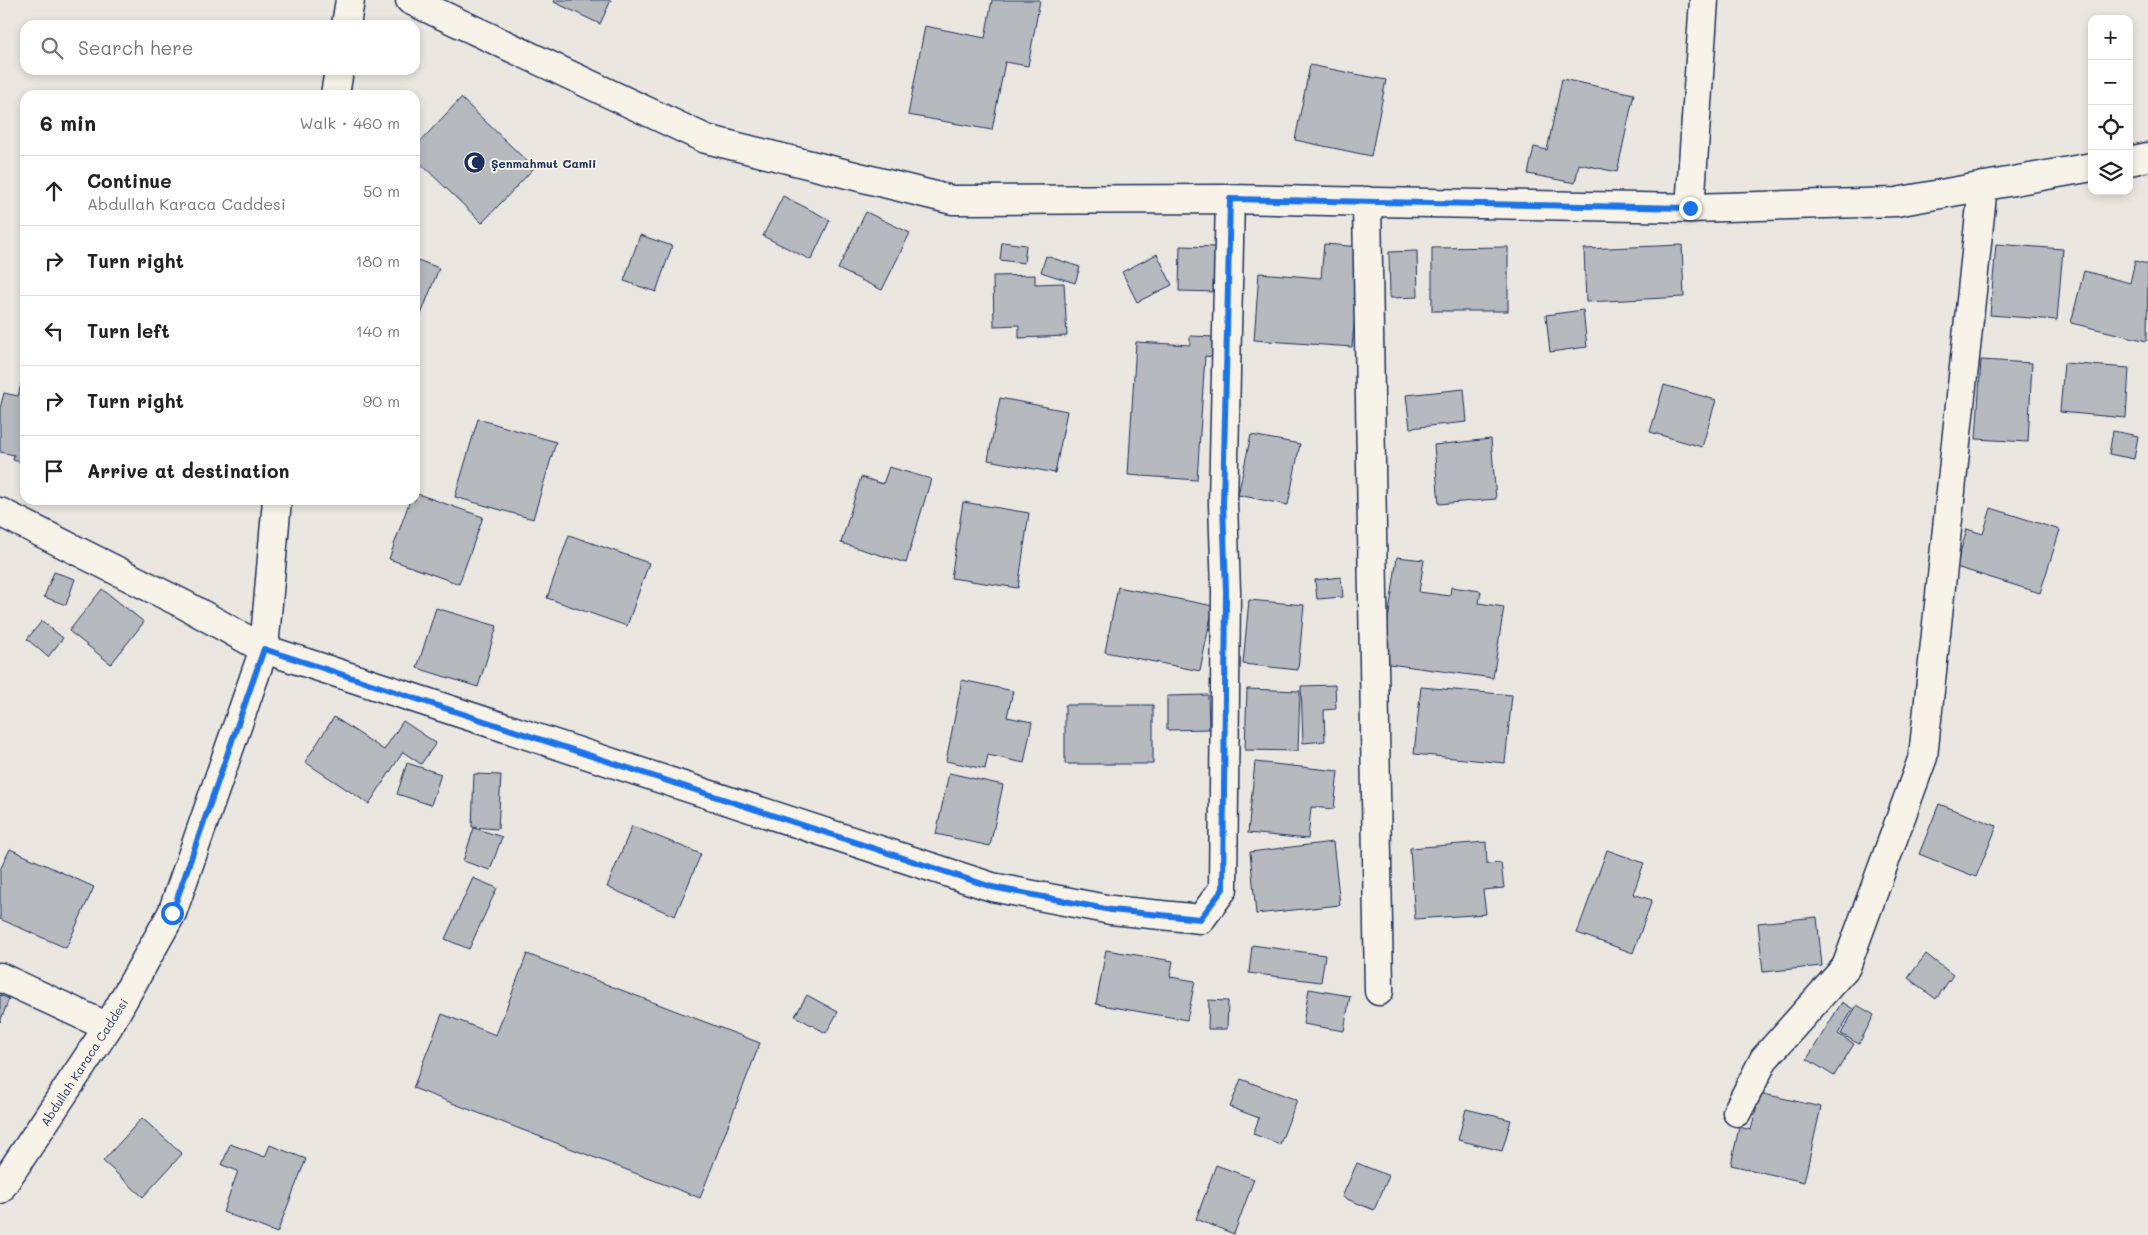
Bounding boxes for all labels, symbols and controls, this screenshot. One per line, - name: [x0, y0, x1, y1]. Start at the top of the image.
- map controls: [2088, 15, 2133, 195]
- button: +: [2088, 15, 2133, 60]
- search box: [20, 20, 420, 75]
- icon: search: [38, 34, 66, 62]
- text: Search here: [78, 35, 194, 60]
- button: −: [2088, 60, 2133, 105]
- button: locate: [2088, 105, 2133, 150]
- text: 6 min: [40, 109, 96, 136]
- text: Walk · 460 m: [299, 112, 400, 133]
- button: layers: [2088, 150, 2133, 195]
- mosque icon: Şenmahmut Camii: [463, 151, 487, 175]
- place label: Şenmahmut Camii: [491, 155, 596, 171]
- text: Continue: [87, 168, 172, 193]
- icon: ahead: [40, 177, 68, 205]
- text: 50 m: [363, 180, 400, 201]
- text: Abdullah Karaca Caddesi: [87, 193, 286, 214]
- route end: [1679, 197, 1702, 220]
- icon: right: [40, 247, 68, 275]
- text: Turn right: [87, 248, 184, 273]
- text: 180 m: [355, 250, 400, 271]
- icon: left: [40, 317, 68, 345]
- text: Turn left: [87, 318, 170, 343]
- text: 140 m: [356, 320, 400, 341]
- icon: right: [40, 387, 68, 415]
- text: Turn right: [87, 388, 184, 413]
- text: 90 m: [363, 390, 400, 411]
- icon: arrive: [40, 457, 68, 485]
- text: Arrive at destination: [87, 458, 290, 483]
- route start: [161, 902, 184, 925]
- street label: Abdullah Karaca Caddesi: [37, 995, 131, 1129]

